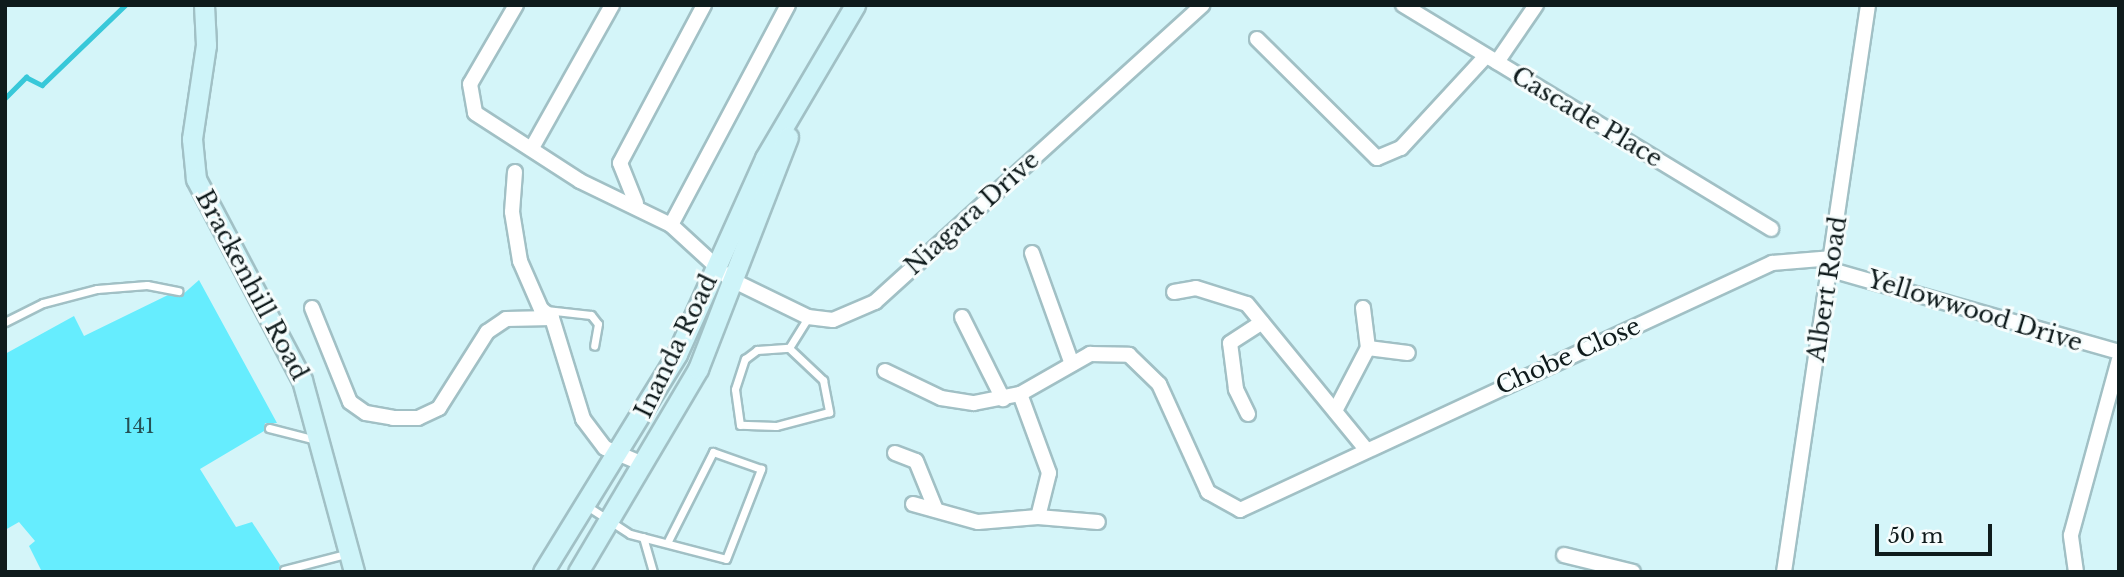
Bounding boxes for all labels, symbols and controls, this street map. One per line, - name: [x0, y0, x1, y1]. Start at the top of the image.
- street label: Cascade Place: [1506, 61, 1668, 173]
- street label: Niagara Drive: [899, 145, 1045, 281]
- street label: Brackenhill Road: [190, 185, 314, 385]
- street label: Albert Road: [1801, 214, 1853, 364]
- street label: Yellowwood Drive: [1864, 265, 2086, 357]
- street label: Inanda Road: [629, 269, 723, 423]
- street label: Chobe Close: [1491, 311, 1645, 401]
- house number: 141: [123, 413, 155, 439]
- scale bar: [1879, 510, 1996, 554]
- text: 50 m: [1888, 523, 1943, 549]

